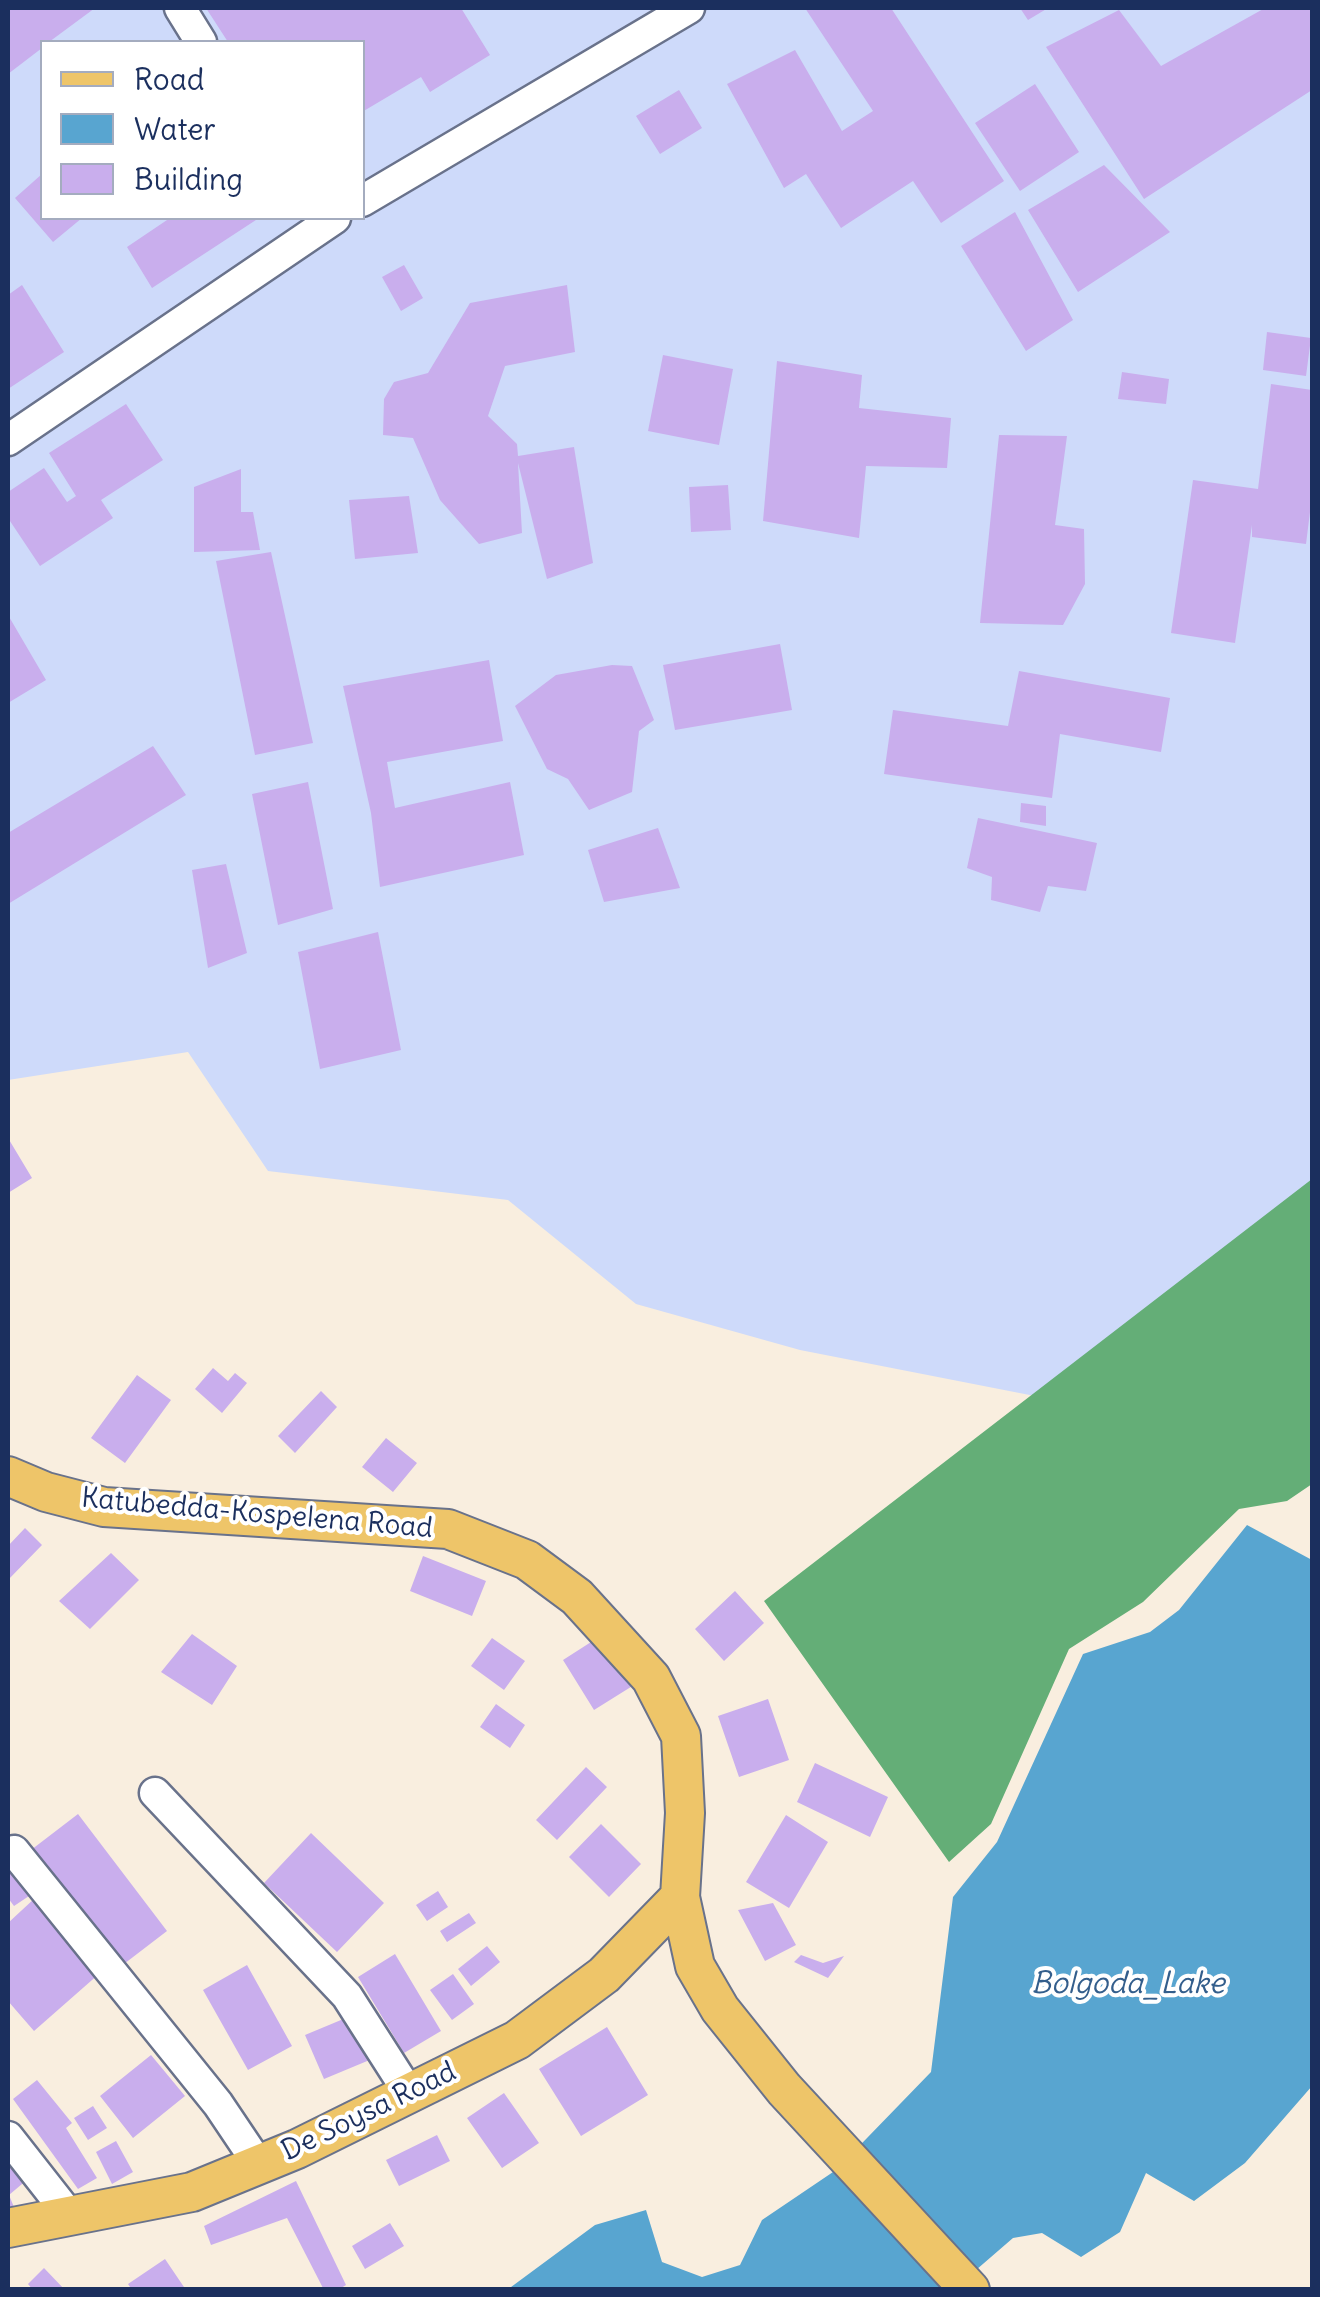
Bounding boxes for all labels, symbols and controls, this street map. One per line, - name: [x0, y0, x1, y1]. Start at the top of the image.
- legend: [40, 40, 365, 220]
- text: Road: [134, 60, 204, 98]
- text: Water: [134, 110, 216, 148]
- text: Building: [134, 160, 243, 198]
- street label: Katubedda-Kospelena Road: [80, 1482, 434, 1546]
- water label: Bolgoda_Lake: [1031, 1966, 1225, 2002]
- street label: De Soysa Road: [276, 2055, 462, 2169]

